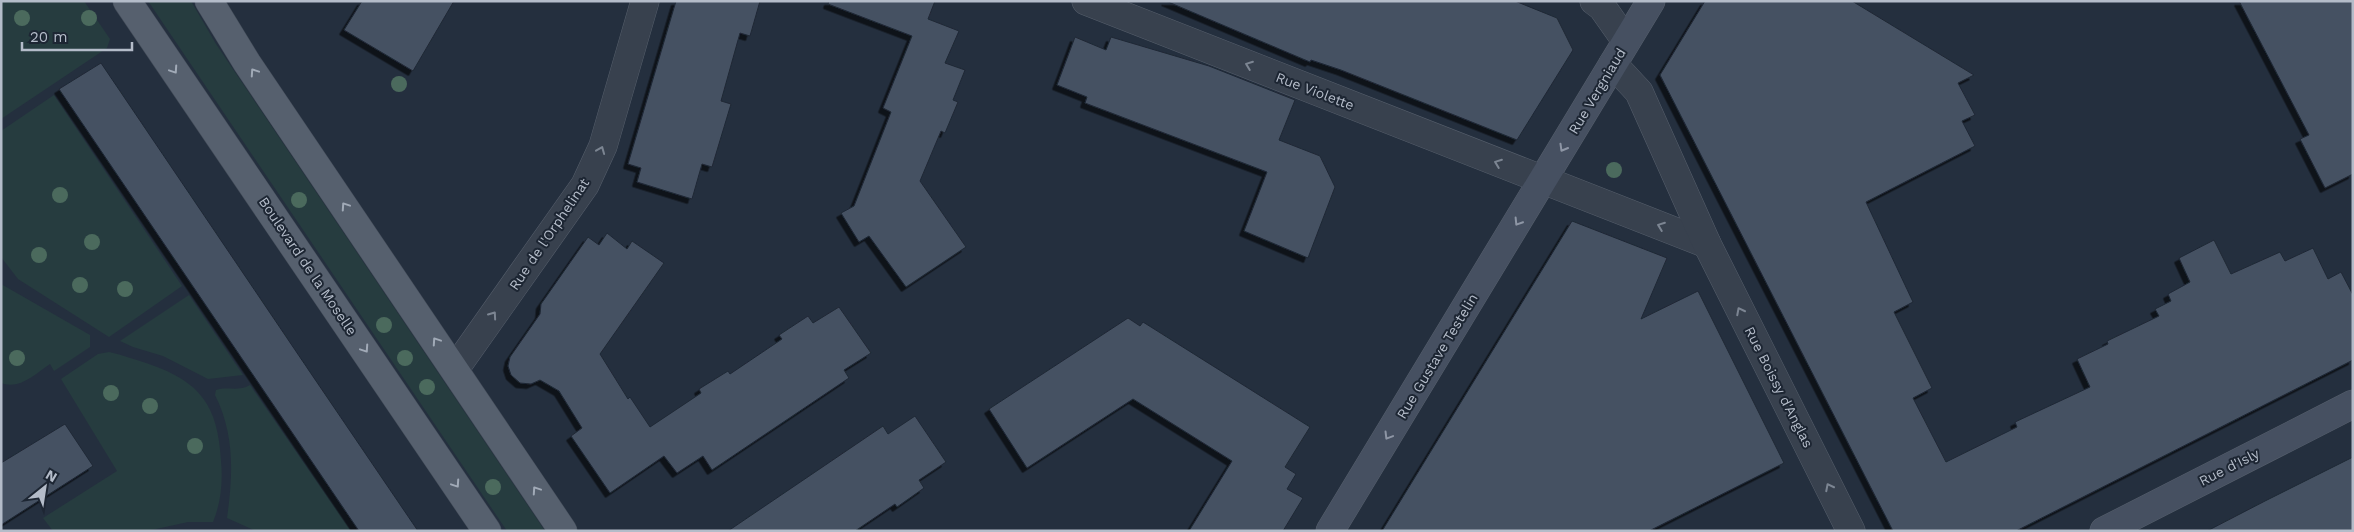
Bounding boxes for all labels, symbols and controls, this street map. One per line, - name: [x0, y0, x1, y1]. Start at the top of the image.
- scale bar: [22, 20, 132, 52]
- text: 20 m: [30, 28, 68, 46]
- street label: Rue Vergniaud: [1565, 45, 1629, 137]
- one-way arrow: [1246, 61, 1254, 71]
- one-way arrow: [168, 65, 178, 74]
- one-way arrow: [250, 68, 260, 77]
- street label: Rue Violette: [1274, 69, 1356, 113]
- one-way arrow: [1559, 143, 1569, 152]
- one-way arrow: [595, 147, 605, 155]
- one-way arrow: [1495, 159, 1503, 169]
- street label: Rue de l'Orphelinat: [506, 175, 592, 293]
- street label: Boulevard de la Moselle: [256, 194, 360, 338]
- one-way arrow: [342, 203, 351, 212]
- one-way arrow: [1515, 217, 1525, 226]
- one-way arrow: [1657, 222, 1666, 232]
- street label: Rue Gustave Testelin: [1393, 291, 1481, 421]
- one-way arrow: [1736, 307, 1746, 316]
- one-way arrow: [487, 312, 496, 321]
- street label: Rue Boissy d'Anglas: [1742, 324, 1816, 450]
- one-way arrow: [433, 337, 442, 347]
- one-way arrow: [358, 344, 368, 353]
- one-way arrow: [1385, 430, 1394, 439]
- street label: Rue d'Isly: [2196, 445, 2262, 489]
- north arrow: [20, 462, 70, 512]
- text: N: [43, 466, 60, 485]
- one-way arrow: [450, 478, 459, 488]
- one-way arrow: [1825, 483, 1835, 492]
- one-way arrow: [533, 487, 542, 496]

